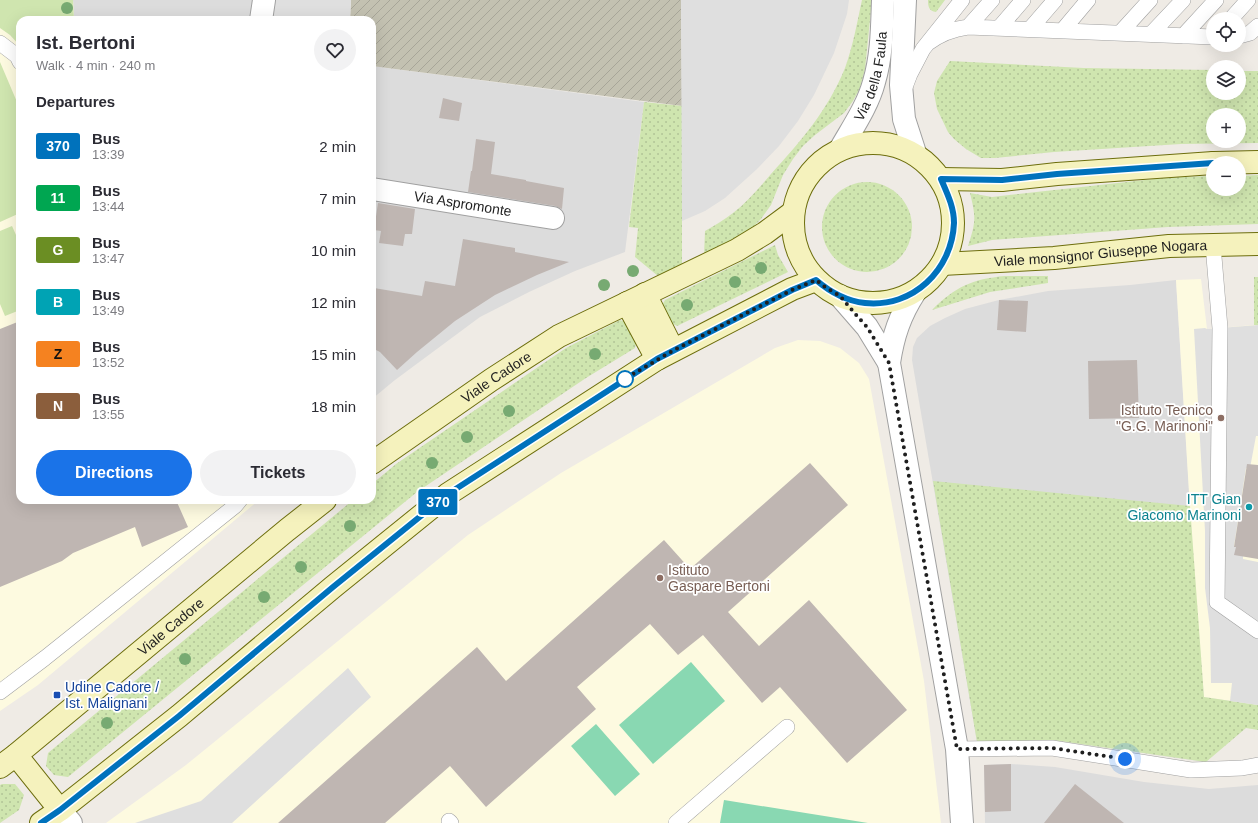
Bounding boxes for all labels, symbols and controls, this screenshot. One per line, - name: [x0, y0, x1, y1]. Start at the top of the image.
- map controls: [1206, 12, 1246, 196]
- button: locate: [1206, 12, 1246, 52]
- button: heart: [314, 29, 356, 71]
- street label: Via della Faula: [851, 31, 890, 124]
- text: Ist. Bertoni: [36, 32, 135, 53]
- text: Walk · 4 min · 240 m: [36, 58, 155, 73]
- button: layers: [1206, 60, 1246, 100]
- text: Departures: [36, 93, 115, 110]
- button: +: [1206, 108, 1246, 148]
- text: Bus: [92, 130, 120, 147]
- text: 370: [46, 138, 70, 154]
- text: 2 min: [319, 138, 356, 155]
- text: 13:39: [92, 147, 125, 162]
- button: −: [1206, 156, 1246, 196]
- text: Bus: [92, 182, 120, 199]
- street label: Via Aspromonte: [413, 188, 513, 219]
- text: 11: [51, 190, 65, 206]
- text: 7 min: [319, 190, 356, 207]
- text: 13:44: [92, 199, 125, 214]
- text: Bus: [92, 234, 120, 251]
- street label: Viale monsignor Giuseppe Nogara: [993, 237, 1208, 269]
- text: G: [53, 242, 63, 258]
- text: 10 min: [311, 242, 356, 259]
- text: 13:47: [92, 251, 125, 266]
- text: Bus: [92, 286, 120, 303]
- text: B: [53, 294, 63, 310]
- text: 12 min: [311, 294, 356, 311]
- text: 13:49: [92, 303, 125, 318]
- text: Bus: [92, 338, 120, 355]
- text: Z: [54, 346, 62, 362]
- text: 15 min: [311, 346, 356, 363]
- street label: Viale Cadore: [458, 348, 534, 406]
- text: 13:52: [92, 355, 125, 370]
- unlabelled marker: [616, 370, 634, 388]
- text: Bus: [92, 390, 120, 407]
- text: N: [53, 398, 63, 414]
- text: 18 min: [311, 398, 356, 415]
- place label: Istituto Tecnico "G.G. Marinoni": [1116, 402, 1213, 434]
- text: 13:55: [92, 407, 125, 422]
- marker: Istituto Tecnico "G.G. Marinoni": [1216, 413, 1226, 423]
- button: Directions: [36, 450, 192, 496]
- button: Tickets: [200, 450, 356, 496]
- line badge: 370: [415, 489, 461, 515]
- place label: ITT Gian Giacomo Marinoni: [1127, 491, 1241, 523]
- text: 370: [426, 494, 450, 510]
- marker: ITT Gian Giacomo Marinoni: [1244, 502, 1254, 512]
- place label: Istituto Gaspare Bertoni: [668, 562, 770, 594]
- marker: Istituto Gaspare Bertoni: [655, 573, 665, 583]
- street label: Viale Cadore: [134, 595, 207, 659]
- place label: Udine Cadore / Ist. Malignani: [65, 679, 159, 711]
- marker: Udine Cadore / Ist. Malignani: [52, 690, 62, 700]
- your location: [1115, 749, 1135, 769]

